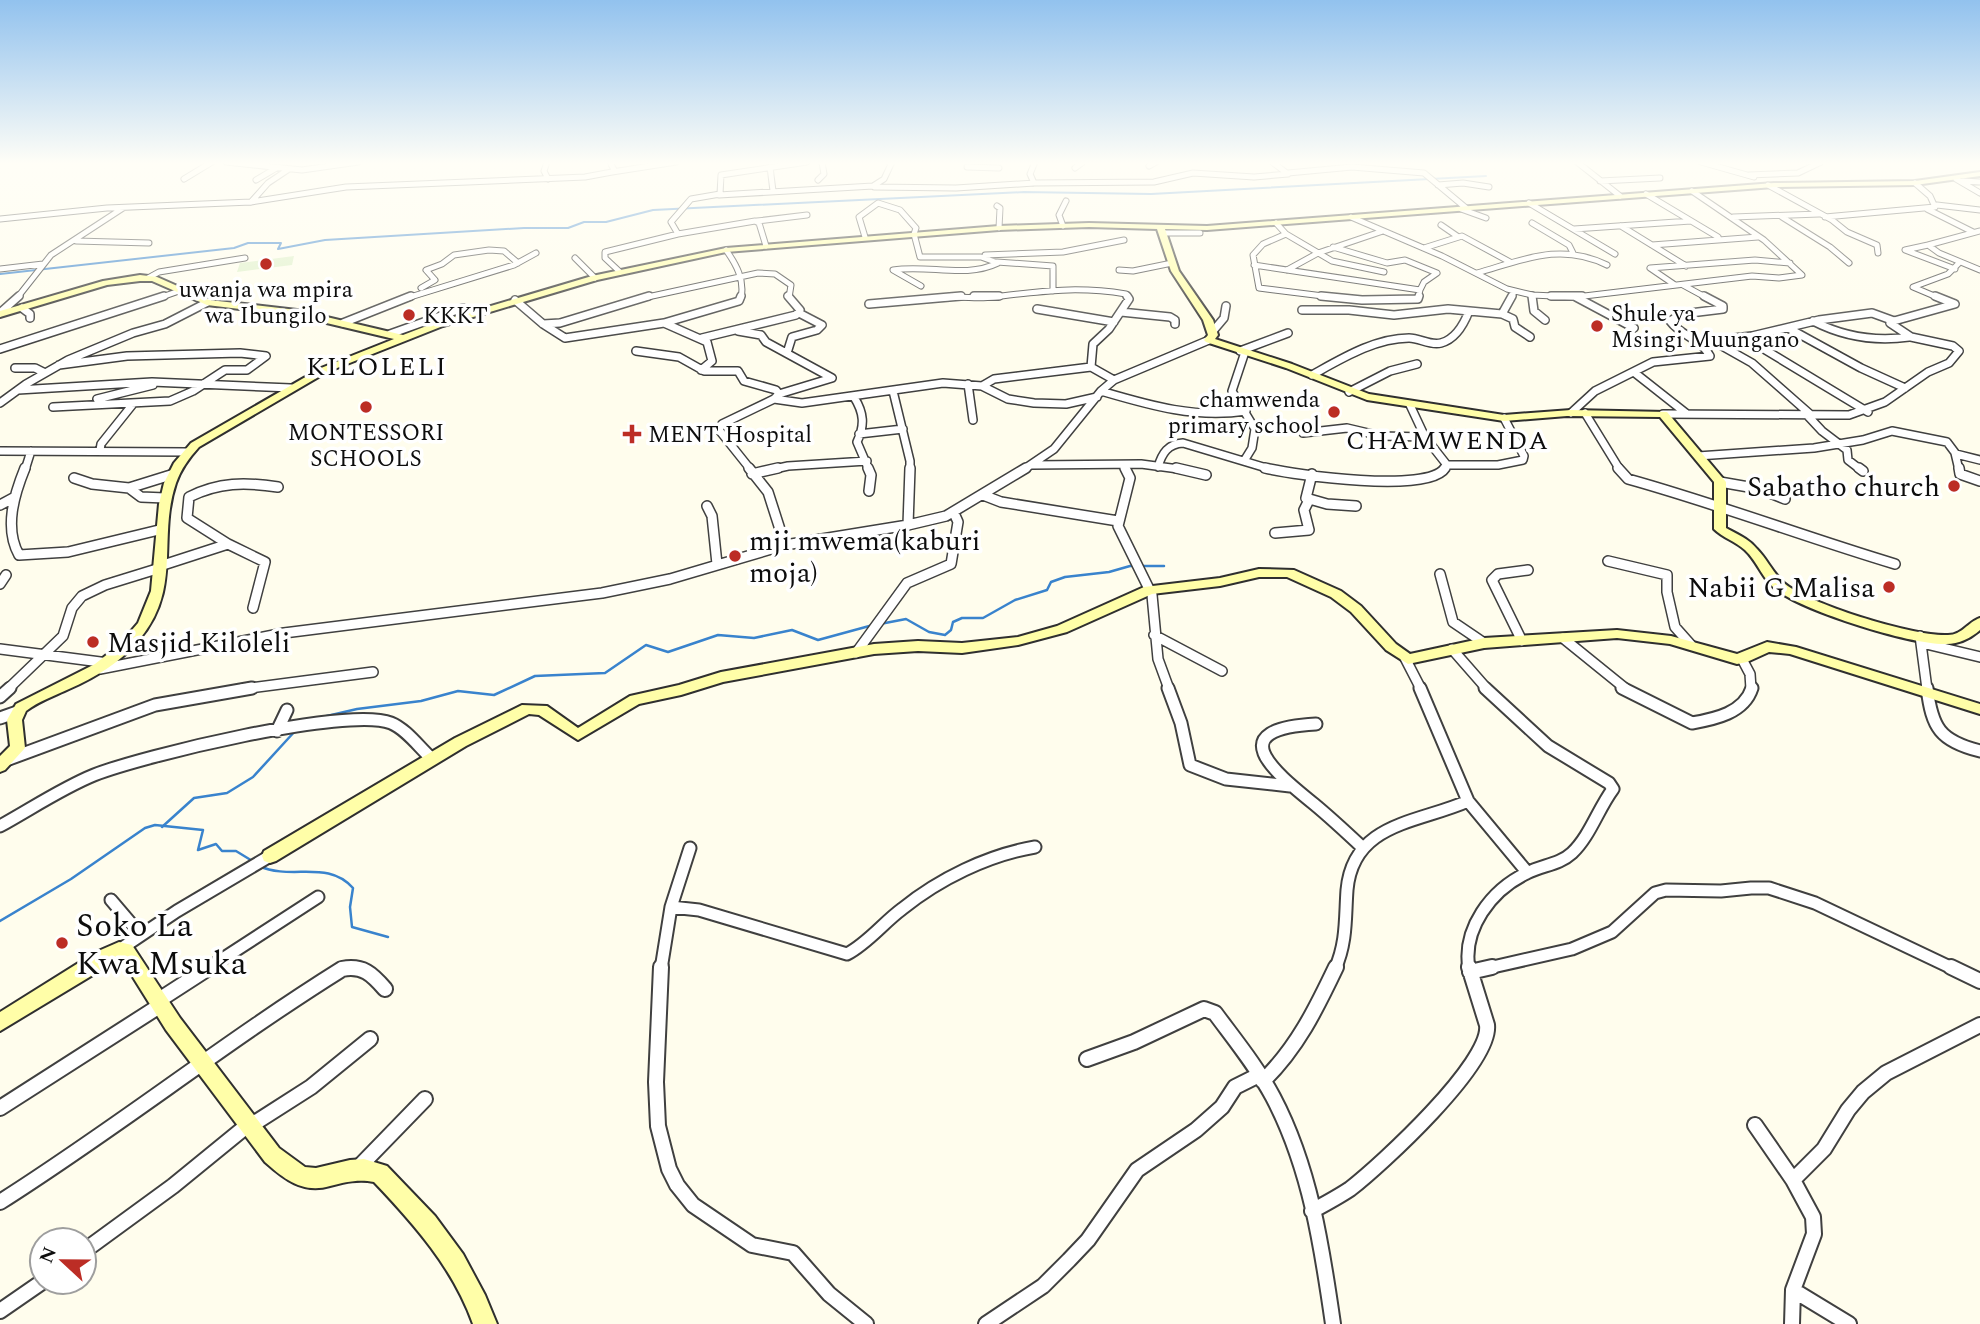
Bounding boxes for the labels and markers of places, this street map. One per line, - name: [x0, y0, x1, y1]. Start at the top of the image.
- marker: uwanja wa mpira wa Ibungilo: [258, 256, 274, 272]
- place label: uwanja wa mpira wa Ibungilo: [179, 273, 353, 334]
- place label: Shule ya Msingi Muungano: [1611, 297, 1800, 358]
- place label: KKKT: [423, 299, 488, 334]
- marker: KKKT: [401, 307, 417, 323]
- marker: Shule ya Msingi Muungano: [1589, 318, 1605, 334]
- place label: chamwenda primary school: [1168, 383, 1320, 444]
- marker: MONTESSORI SCHOOLS: [358, 399, 374, 415]
- marker: chamwenda primary school: [1326, 404, 1342, 420]
- place label: MONTESSORI SCHOOLS: [288, 416, 444, 477]
- place label: MENT Hospital: [648, 418, 812, 453]
- marker: MENT Hospital: [622, 424, 642, 444]
- place label: Sabatho church: [1747, 466, 1940, 509]
- marker: Sabatho church: [1946, 478, 1962, 494]
- place label: mji mwema(kaburi moja): [749, 520, 981, 595]
- marker: mji mwema(kaburi moja): [727, 548, 743, 564]
- place label: Nabii G Malisa: [1687, 567, 1875, 610]
- marker: Nabii G Malisa: [1881, 579, 1897, 595]
- place label: Masjid Kiloleli: [107, 622, 291, 665]
- marker: Masjid Kiloleli: [85, 634, 101, 650]
- place label: Soko La Kwa Msuka: [76, 901, 247, 989]
- marker: Soko La Kwa Msuka: [54, 935, 70, 951]

